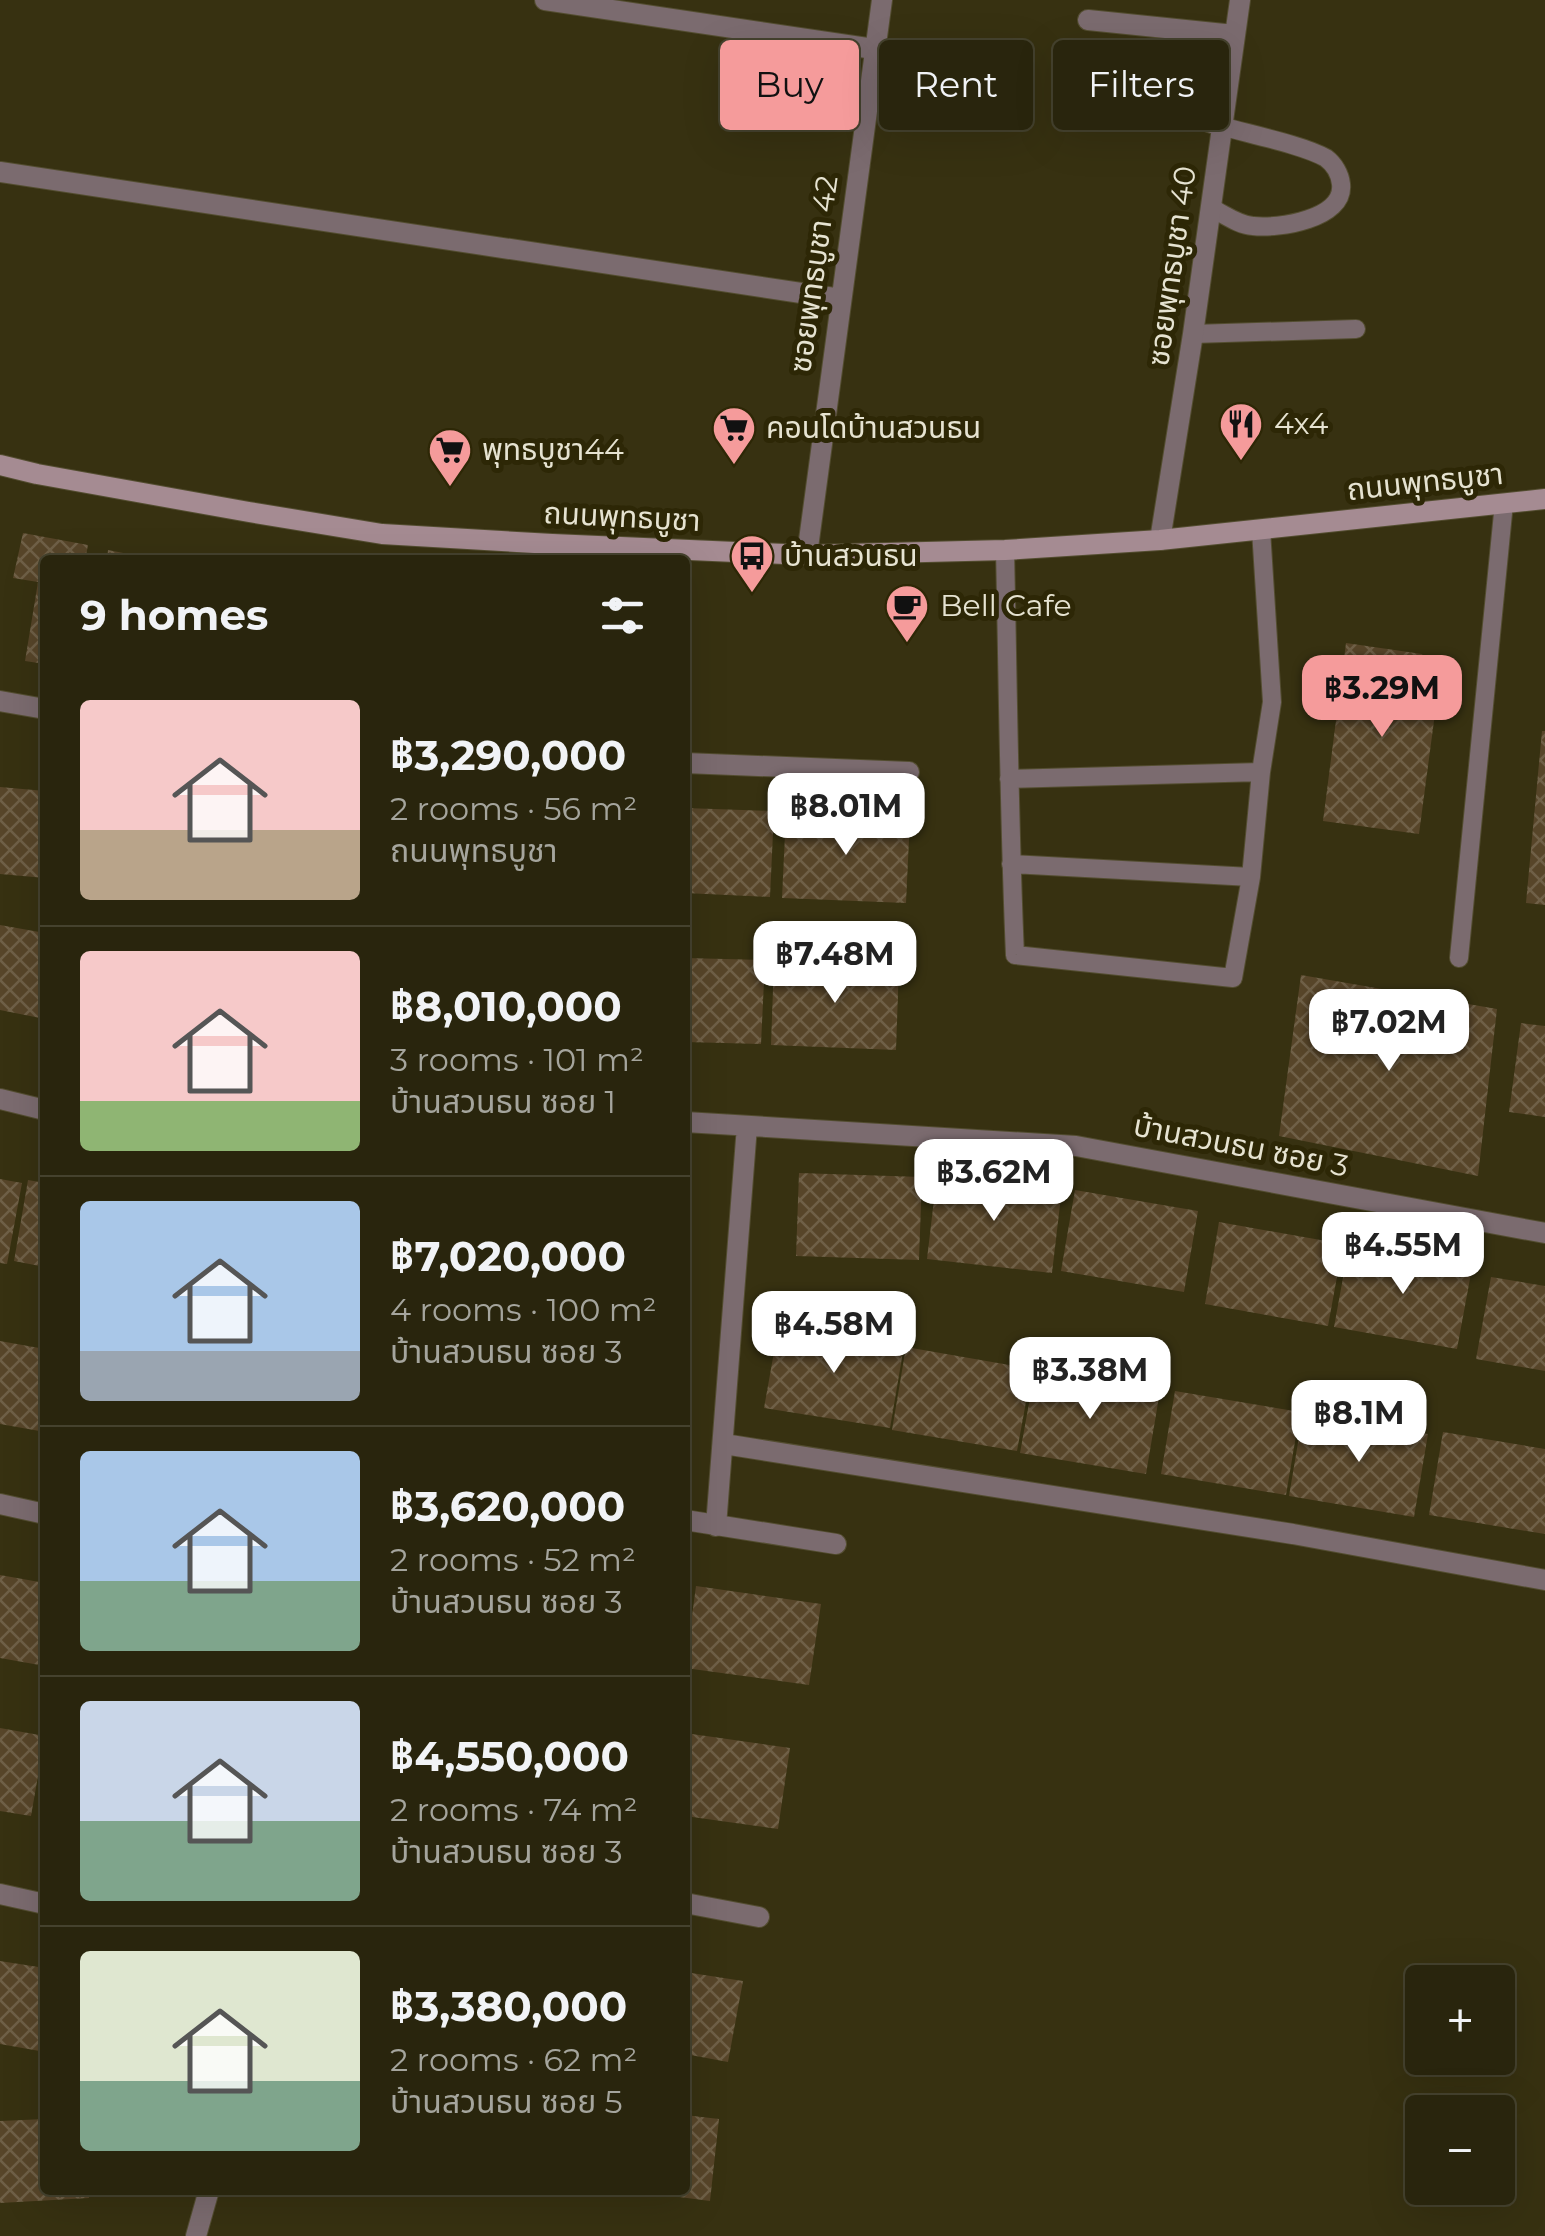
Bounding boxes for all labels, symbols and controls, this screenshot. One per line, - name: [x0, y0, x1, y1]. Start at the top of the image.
- chip: Buy: [720, 40, 859, 130]
- chip: Rent: [879, 40, 1033, 130]
- chip: Filters: [1053, 40, 1229, 130]
- street label: ซอยพุทธบูชา 40: [1139, 164, 1204, 368]
- street label: ซอยพุทธบูชา 42: [781, 173, 846, 375]
- restaurant icon: 4x4: [1218, 401, 1264, 462]
- supermarket icon: คอนโดบ้านสวนธน: [711, 405, 757, 466]
- place label: 4x4: [1274, 405, 1329, 442]
- place label: คอนโดบ้านสวนธน: [766, 409, 981, 446]
- supermarket icon: พุทธบูชา44: [427, 427, 473, 488]
- place label: พุทธบูชา44: [482, 431, 624, 468]
- street label: ถนนพุทธบูชา: [1345, 455, 1505, 508]
- street label: ถนนพุทธบูชา: [543, 494, 701, 539]
- bus stop icon: บ้านสวนธน: [729, 533, 775, 594]
- place label: บ้านสวนธน: [784, 537, 918, 574]
- cafe icon: Bell Cafe: [884, 583, 930, 644]
- place label: Bell Cafe: [940, 587, 1072, 624]
- icon: filters: [595, 588, 650, 643]
- text: 9 homes: [80, 589, 268, 641]
- pin: ฿3.29M: [1301, 655, 1463, 740]
- text: ฿3.29M: [1324, 668, 1440, 707]
- text: ฿3,290,000: [390, 729, 626, 781]
- icon: home: [160, 740, 280, 860]
- pin: ฿8.01M: [765, 773, 927, 858]
- text: ฿8.01M: [790, 786, 902, 825]
- text: 2 rooms · 56 m²: [390, 789, 637, 828]
- text: ถนนพุทธบูชา: [390, 831, 558, 870]
- pin: ฿7.48M: [754, 921, 916, 1006]
- text: ฿7.48M: [775, 934, 895, 973]
- text: ฿8,010,000: [390, 980, 622, 1032]
- pin: ฿7.02M: [1308, 989, 1470, 1074]
- icon: home: [160, 991, 280, 1111]
- text: ฿7.02M: [1331, 1002, 1447, 1041]
- text: 3 rooms · 101 m²: [390, 1040, 644, 1079]
- text: บ้านสวนธน ซอย 1: [390, 1082, 616, 1121]
- street label: บ้านสวนธน ซอย 3: [1131, 1107, 1352, 1184]
- pin: ฿3.62M: [913, 1139, 1075, 1224]
- text: ฿3.62M: [936, 1152, 1052, 1191]
- pin: ฿4.55M: [1322, 1212, 1484, 1297]
- text: ฿4.55M: [1344, 1225, 1462, 1264]
- text: ฿7,020,000: [390, 1230, 626, 1282]
- icon: home: [160, 1241, 280, 1361]
- text: 4 rooms · 100 m²: [390, 1290, 657, 1329]
- pin: ฿4.58M: [753, 1291, 915, 1376]
- text: ฿4.58M: [774, 1304, 894, 1343]
- text: บ้านสวนธน ซอย 3: [390, 1332, 623, 1371]
- pin: ฿3.38M: [1009, 1337, 1171, 1422]
- text: ฿3.38M: [1032, 1350, 1148, 1389]
- pin: ฿8.1M: [1289, 1380, 1429, 1465]
- text: ฿8.1M: [1314, 1393, 1405, 1432]
- text: ฿3,620,000: [390, 1480, 625, 1532]
- icon: home: [160, 1491, 280, 1611]
- text: 2 rooms · 52 m²: [390, 1540, 636, 1579]
- text: บ้านสวนธน ซอย 3: [390, 1582, 623, 1621]
- text: ฿4,550,000: [390, 1730, 629, 1782]
- icon: home: [160, 1741, 280, 1861]
- text: 2 rooms · 74 m²: [390, 1790, 638, 1829]
- text: บ้านสวนธน ซอย 3: [390, 1832, 623, 1871]
- map controls: [1405, 1965, 1515, 2205]
- button: +: [1405, 1965, 1515, 2075]
- text: ฿3,380,000: [390, 1980, 627, 2032]
- icon: home: [160, 1991, 280, 2111]
- text: 2 rooms · 62 m²: [390, 2040, 637, 2079]
- text: บ้านสวนธน ซอย 5: [390, 2082, 623, 2121]
- button: −: [1405, 2095, 1515, 2205]

